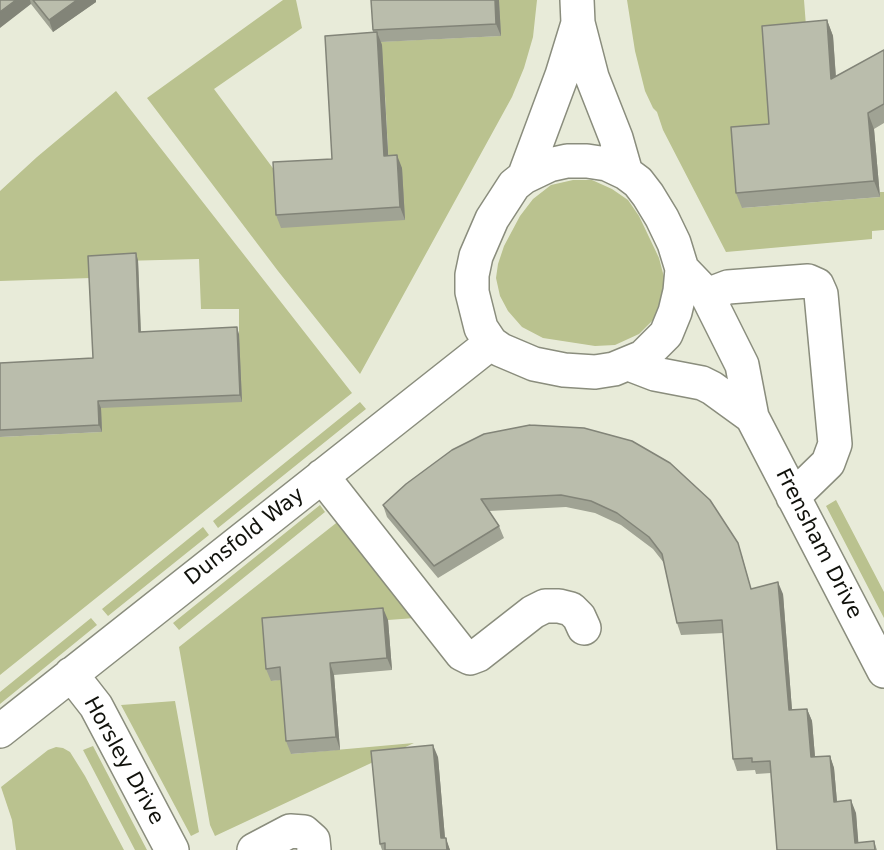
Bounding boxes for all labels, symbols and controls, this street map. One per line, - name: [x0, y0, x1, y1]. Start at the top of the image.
- street label: Frensham Drive: [769, 465, 867, 623]
- street label: Dunsfold Way: [180, 483, 310, 591]
- street label: Horsley Drive: [78, 693, 168, 829]

